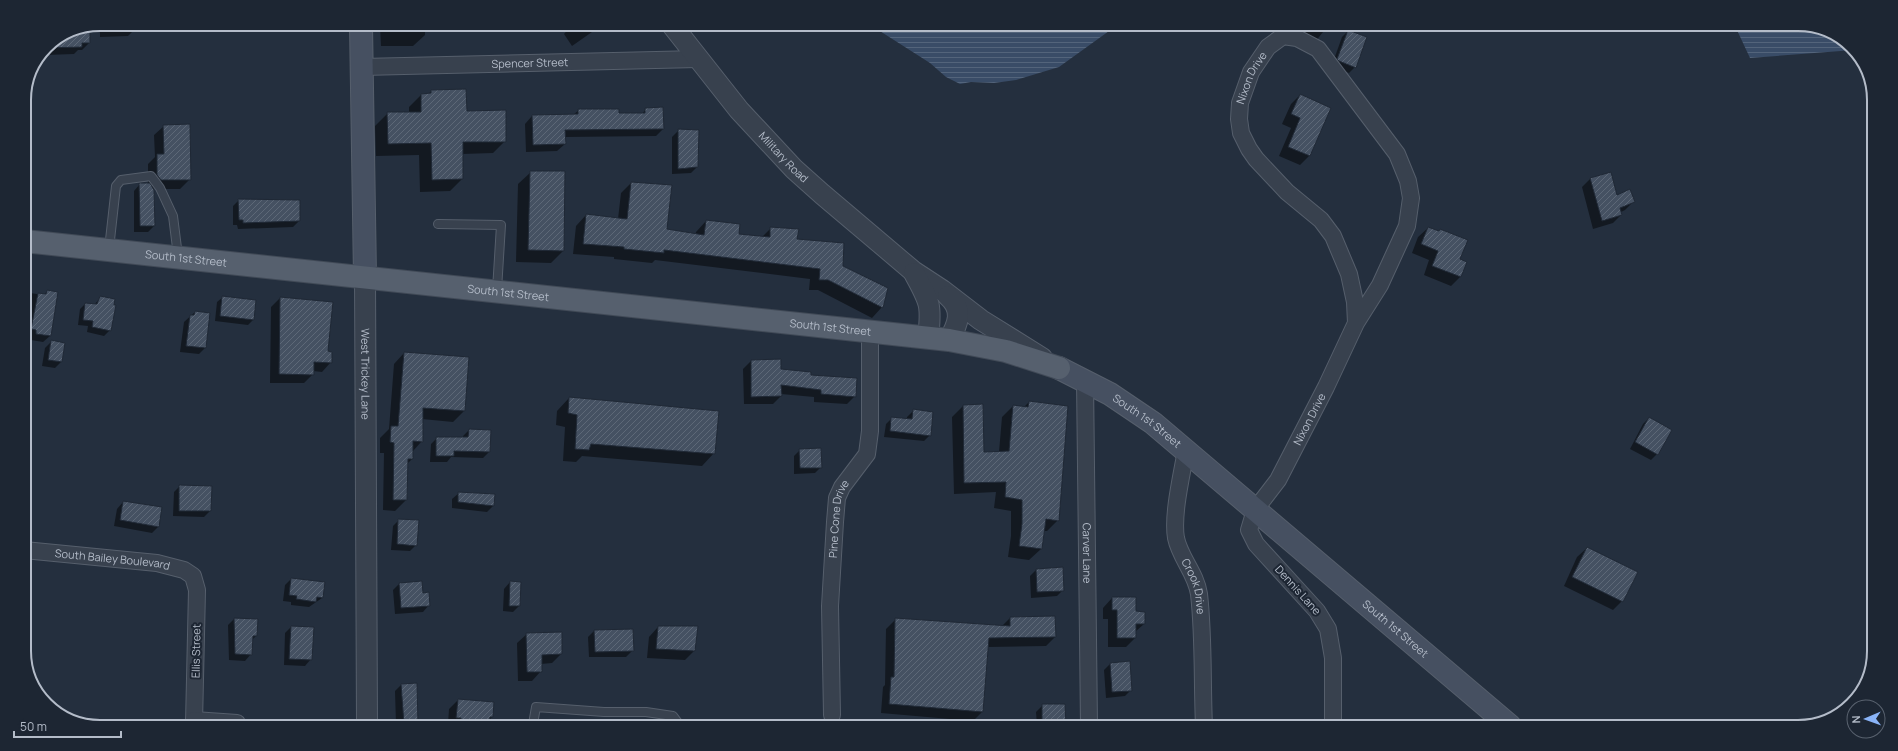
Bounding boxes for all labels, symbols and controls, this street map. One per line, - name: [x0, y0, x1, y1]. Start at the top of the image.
- street label: Nixon Drive: [1232, 48, 1270, 106]
- street label: Spencer Street: [491, 54, 569, 71]
- street label: Military Road: [756, 128, 812, 185]
- street label: South 1st Street: [145, 246, 228, 270]
- street label: South 1st Street: [467, 281, 550, 304]
- street label: South 1st Street: [789, 315, 872, 339]
- street label: West Trickey Lane: [358, 328, 374, 420]
- street label: South 1st Street: [1110, 390, 1185, 451]
- street label: Nixon Drive: [1289, 390, 1329, 448]
- street label: Pine Cone Drive: [825, 476, 852, 558]
- street label: Carver Lane: [1080, 523, 1095, 584]
- street label: South Bailey Boulevard: [54, 545, 172, 573]
- street label: Crook Drive: [1178, 555, 1209, 615]
- street label: Dennis Lane: [1272, 562, 1325, 618]
- street label: South 1st Street: [1360, 596, 1432, 661]
- street label: Ellis Street: [188, 624, 203, 678]
- north arrow: [1846, 699, 1886, 739]
- scale bar: [14, 713, 121, 739]
- text: N: [1848, 715, 1863, 724]
- text: 50 m: [20, 718, 47, 735]

